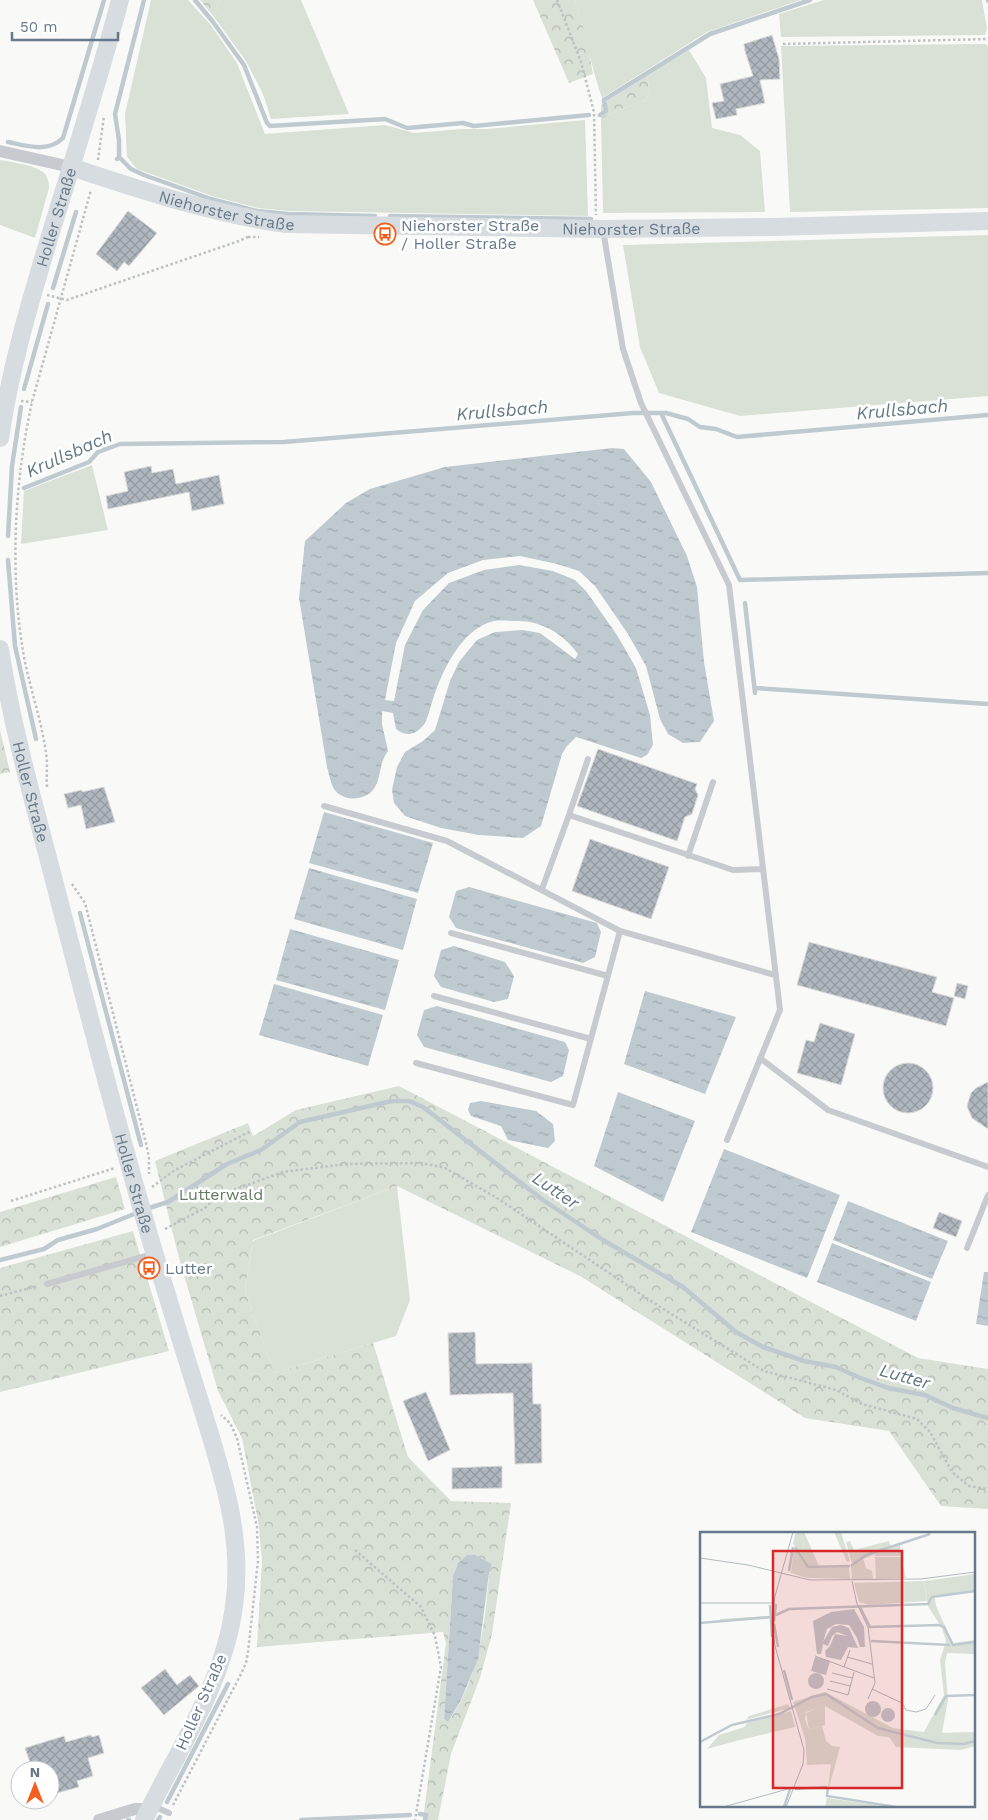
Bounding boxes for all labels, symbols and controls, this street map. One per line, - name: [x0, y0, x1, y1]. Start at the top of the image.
- scale bar: [12, 10, 119, 42]
- text: 50 m: [20, 18, 57, 36]
- street label: Holler Straße: [32, 165, 80, 269]
- street label: Niehorster Straße: [157, 186, 295, 234]
- place label: Niehorster Straße / Holler Straße: [401, 216, 539, 253]
- street label: Niehorster Straße: [562, 218, 701, 239]
- bus stop icon: Niehorster Straße / Holler Straße: [373, 222, 397, 246]
- water label: Krullsbach: [855, 395, 949, 423]
- water label: Krullsbach: [455, 396, 549, 424]
- water label: Krullsbach: [23, 425, 115, 481]
- street label: Holler Straße: [9, 739, 53, 844]
- street label: Holler Straße: [111, 1131, 158, 1236]
- water label: Lutter: [529, 1167, 584, 1214]
- park label: Lutterwald: [179, 1185, 263, 1204]
- bus stop icon: Lutter: [137, 1256, 161, 1280]
- place label: Lutter: [165, 1259, 213, 1278]
- water label: Lutter: [877, 1359, 934, 1393]
- inset map: [700, 1532, 976, 1808]
- street label: Holler Straße: [171, 1651, 231, 1753]
- north arrow: [10, 1760, 60, 1810]
- text: N: [30, 1764, 40, 1780]

